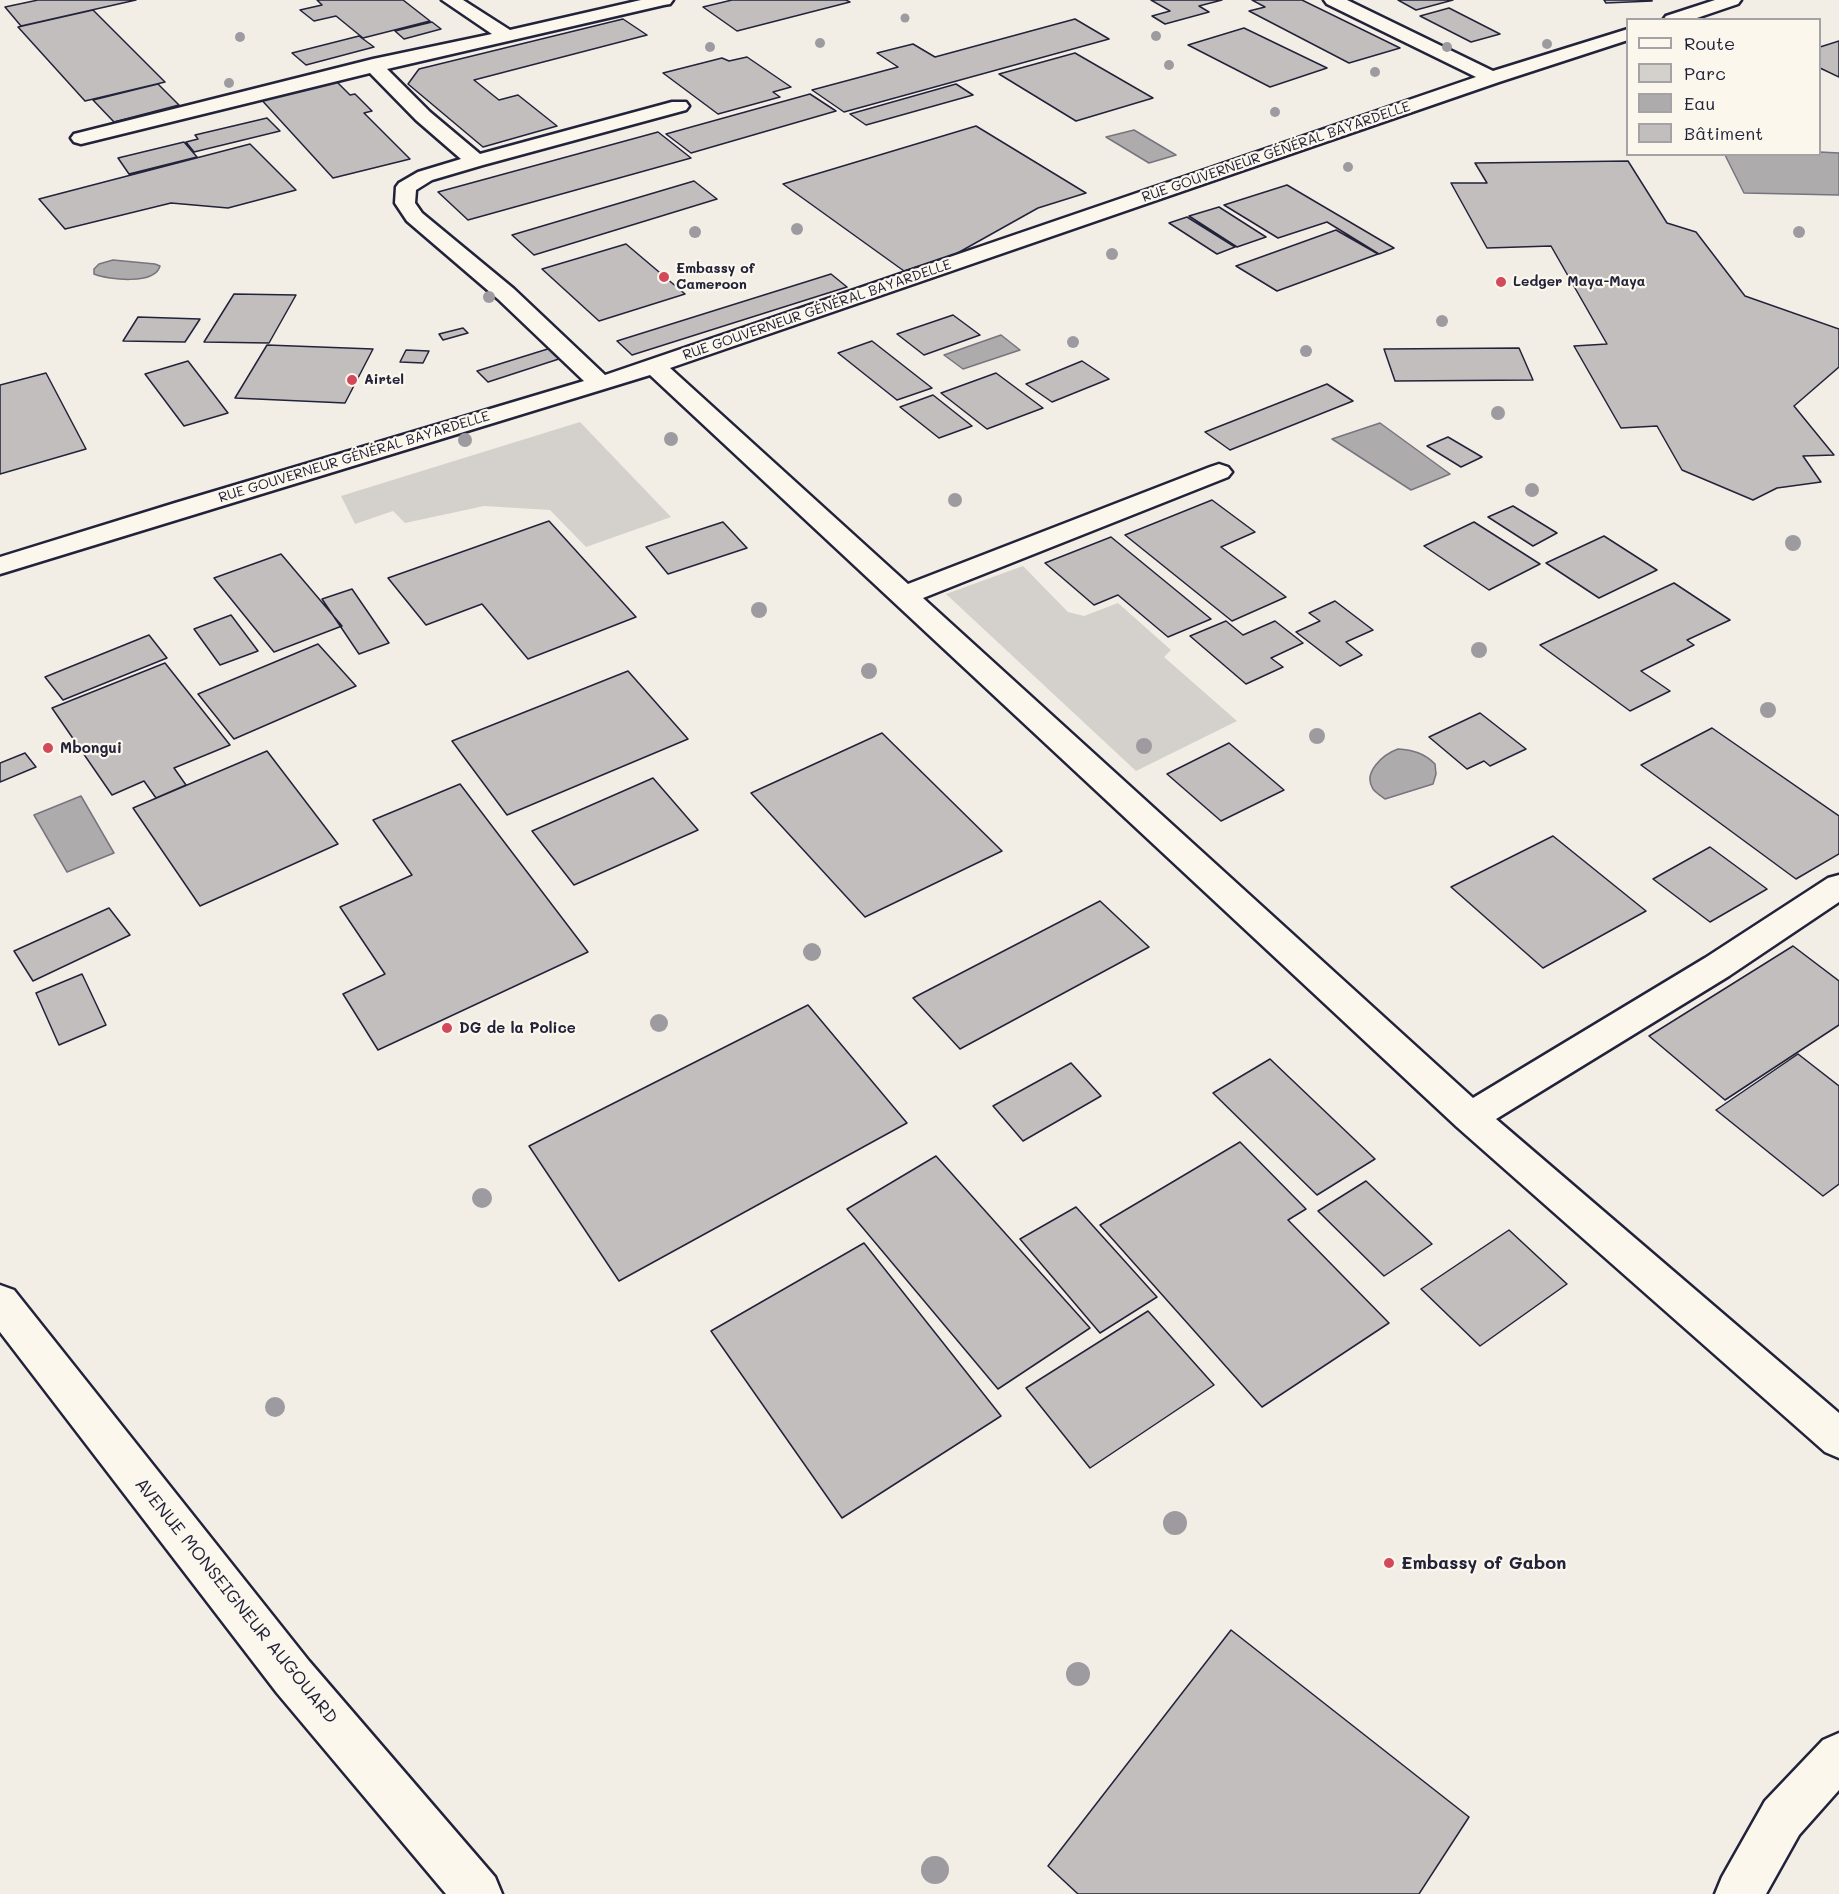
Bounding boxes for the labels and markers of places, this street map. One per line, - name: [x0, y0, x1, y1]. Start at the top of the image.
- place label: Embassy of Cameroon: [676, 261, 755, 294]
- marker: Embassy of Cameroon: [657, 270, 671, 284]
- place label: Ledger Maya-Maya: [1513, 274, 1645, 290]
- marker: Ledger Maya-Maya: [1494, 275, 1508, 289]
- place label: Airtel: [364, 372, 404, 388]
- marker: Airtel: [345, 373, 359, 387]
- place label: Mbongui: [60, 739, 122, 757]
- marker: Mbongui: [41, 741, 55, 755]
- place label: DG de la Police: [459, 1019, 576, 1037]
- marker: DG de la Police: [440, 1021, 454, 1035]
- place label: Embassy of Gabon: [1401, 1552, 1566, 1574]
- marker: Embassy of Gabon: [1382, 1556, 1396, 1570]

